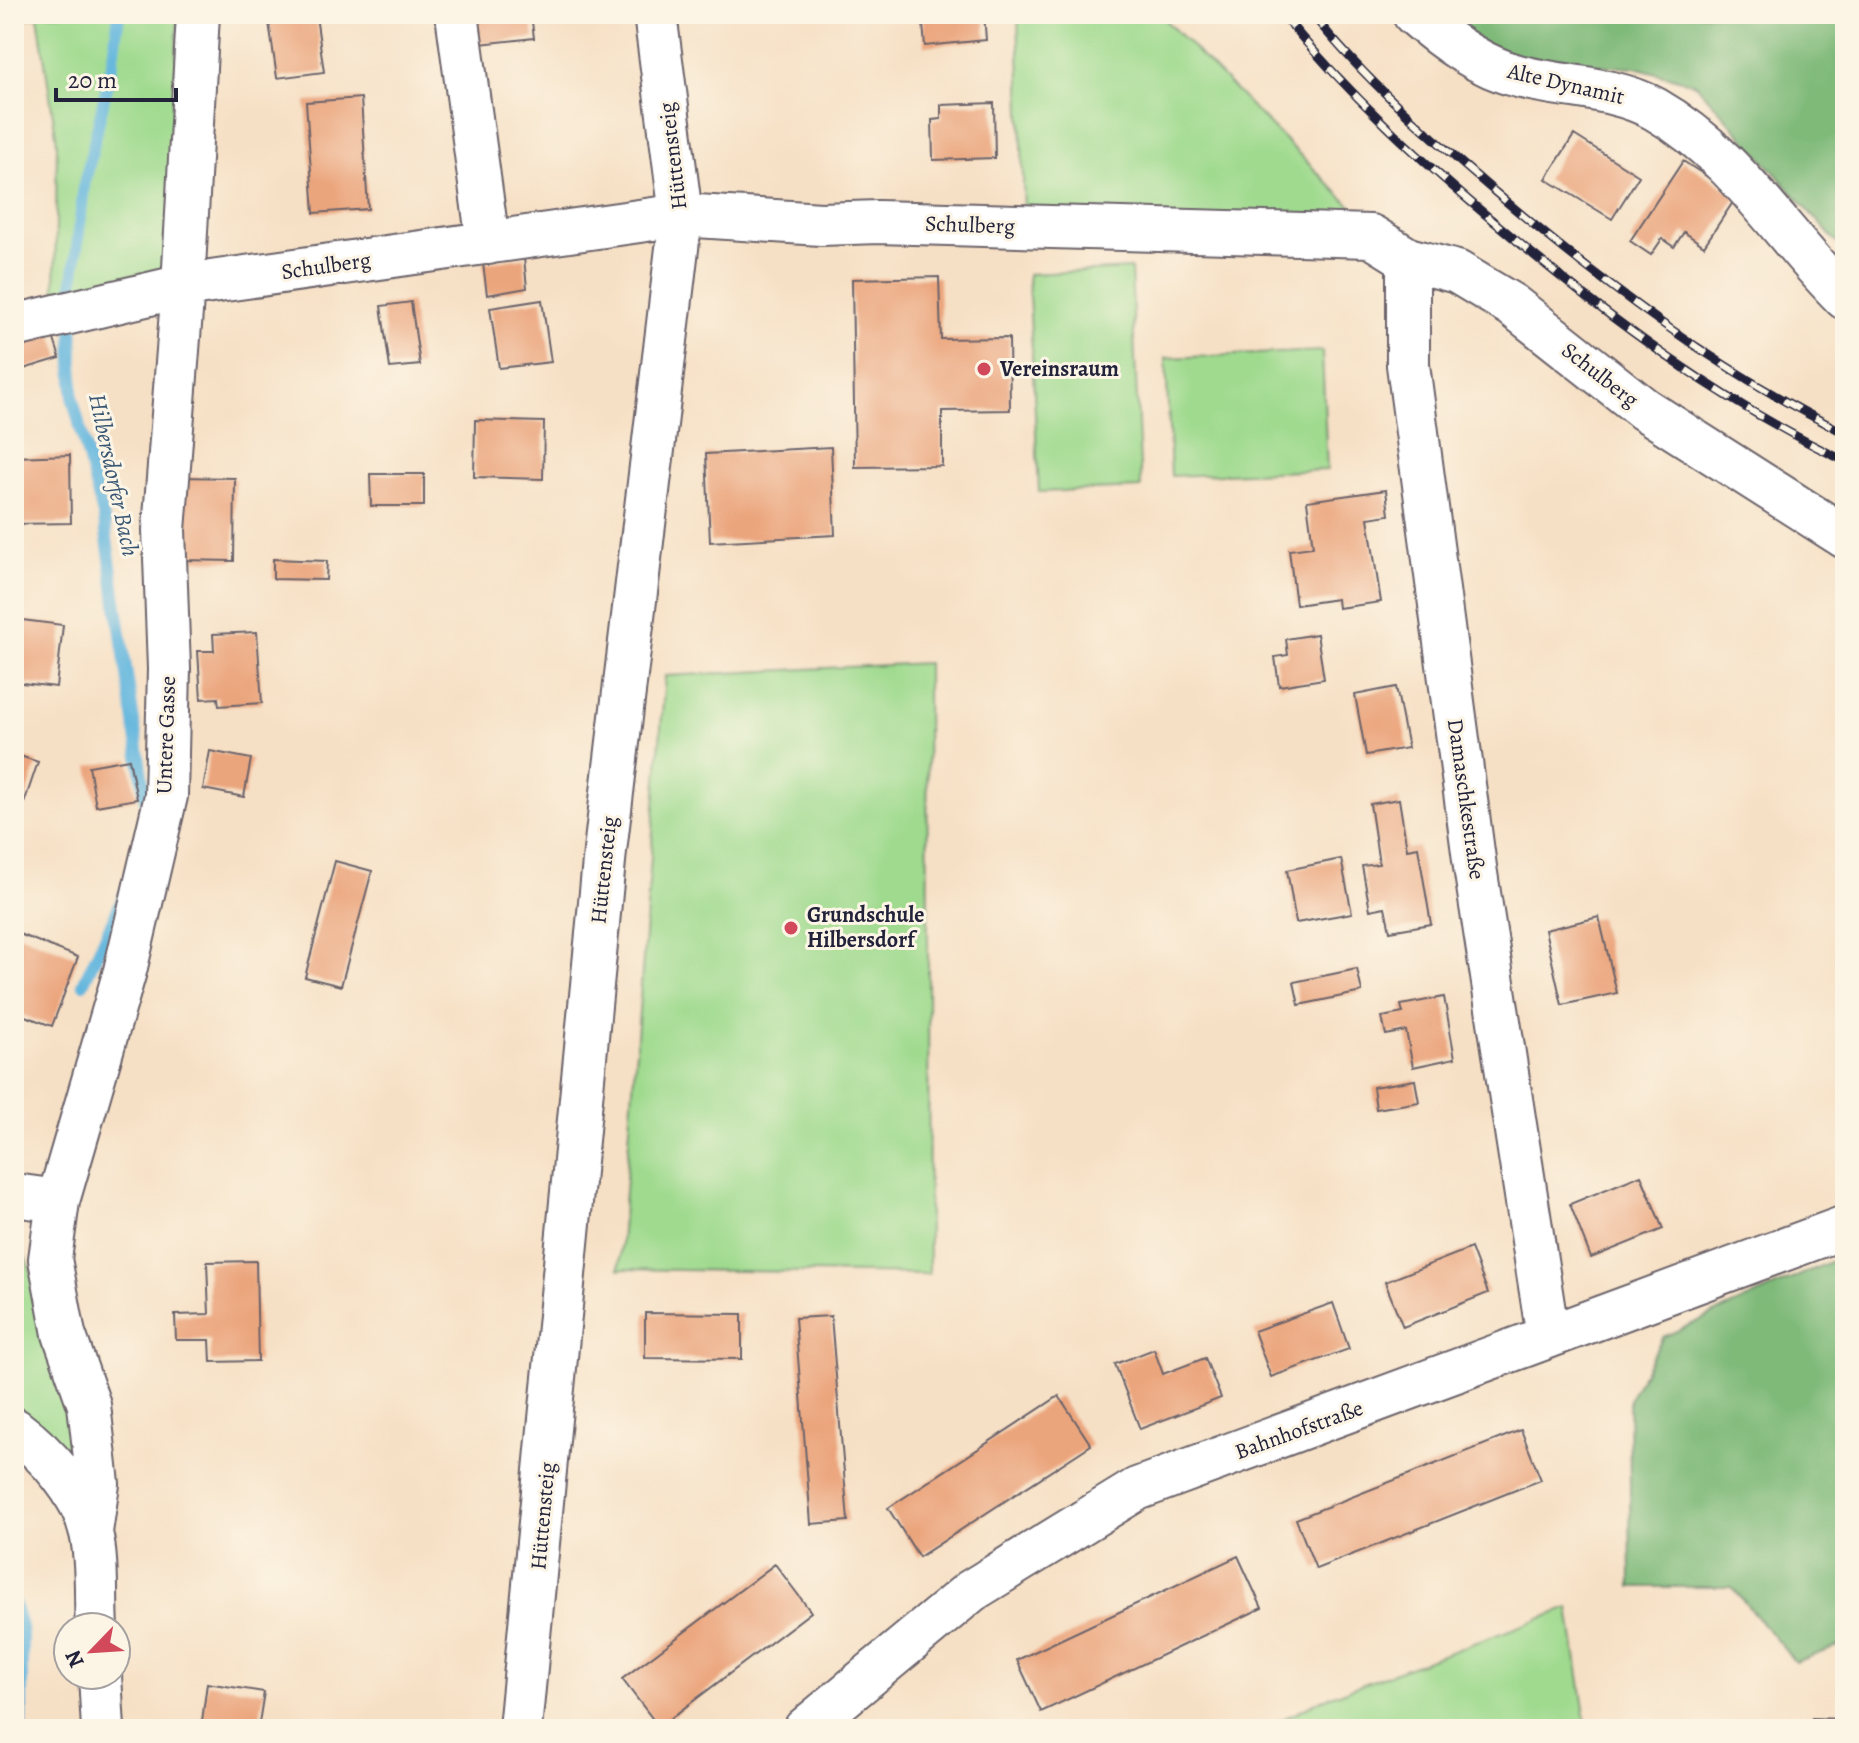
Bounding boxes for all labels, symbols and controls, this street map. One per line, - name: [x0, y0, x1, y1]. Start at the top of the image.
- scale bar: [56, 52, 176, 102]
- street label: Alte Dynamit: [1504, 56, 1627, 112]
- text: 20 m: [68, 64, 117, 96]
- street label: Hüttensteig: [652, 101, 694, 211]
- street label: Schulberg: [924, 208, 1016, 242]
- street label: Schulberg: [279, 245, 373, 287]
- street label: Schulberg: [1555, 335, 1645, 415]
- place label: Vereinsraum: [999, 354, 1119, 384]
- marker: Vereinsraum: [975, 360, 993, 378]
- water label: Hilbersdorfer Bach: [81, 391, 147, 559]
- street label: Untere Gasse: [149, 675, 183, 795]
- street label: Damaschkestraße: [1440, 717, 1492, 881]
- street label: Hüttensteig: [583, 815, 625, 925]
- place label: Grundschule Hilbersdorf: [807, 900, 924, 955]
- marker: Grundschule Hilbersdorf: [782, 919, 800, 937]
- street label: Bahnhofstraße: [1231, 1393, 1367, 1467]
- street label: Hüttensteig: [523, 1461, 563, 1571]
- north arrow: [52, 1611, 132, 1691]
- text: N: [58, 1645, 92, 1673]

